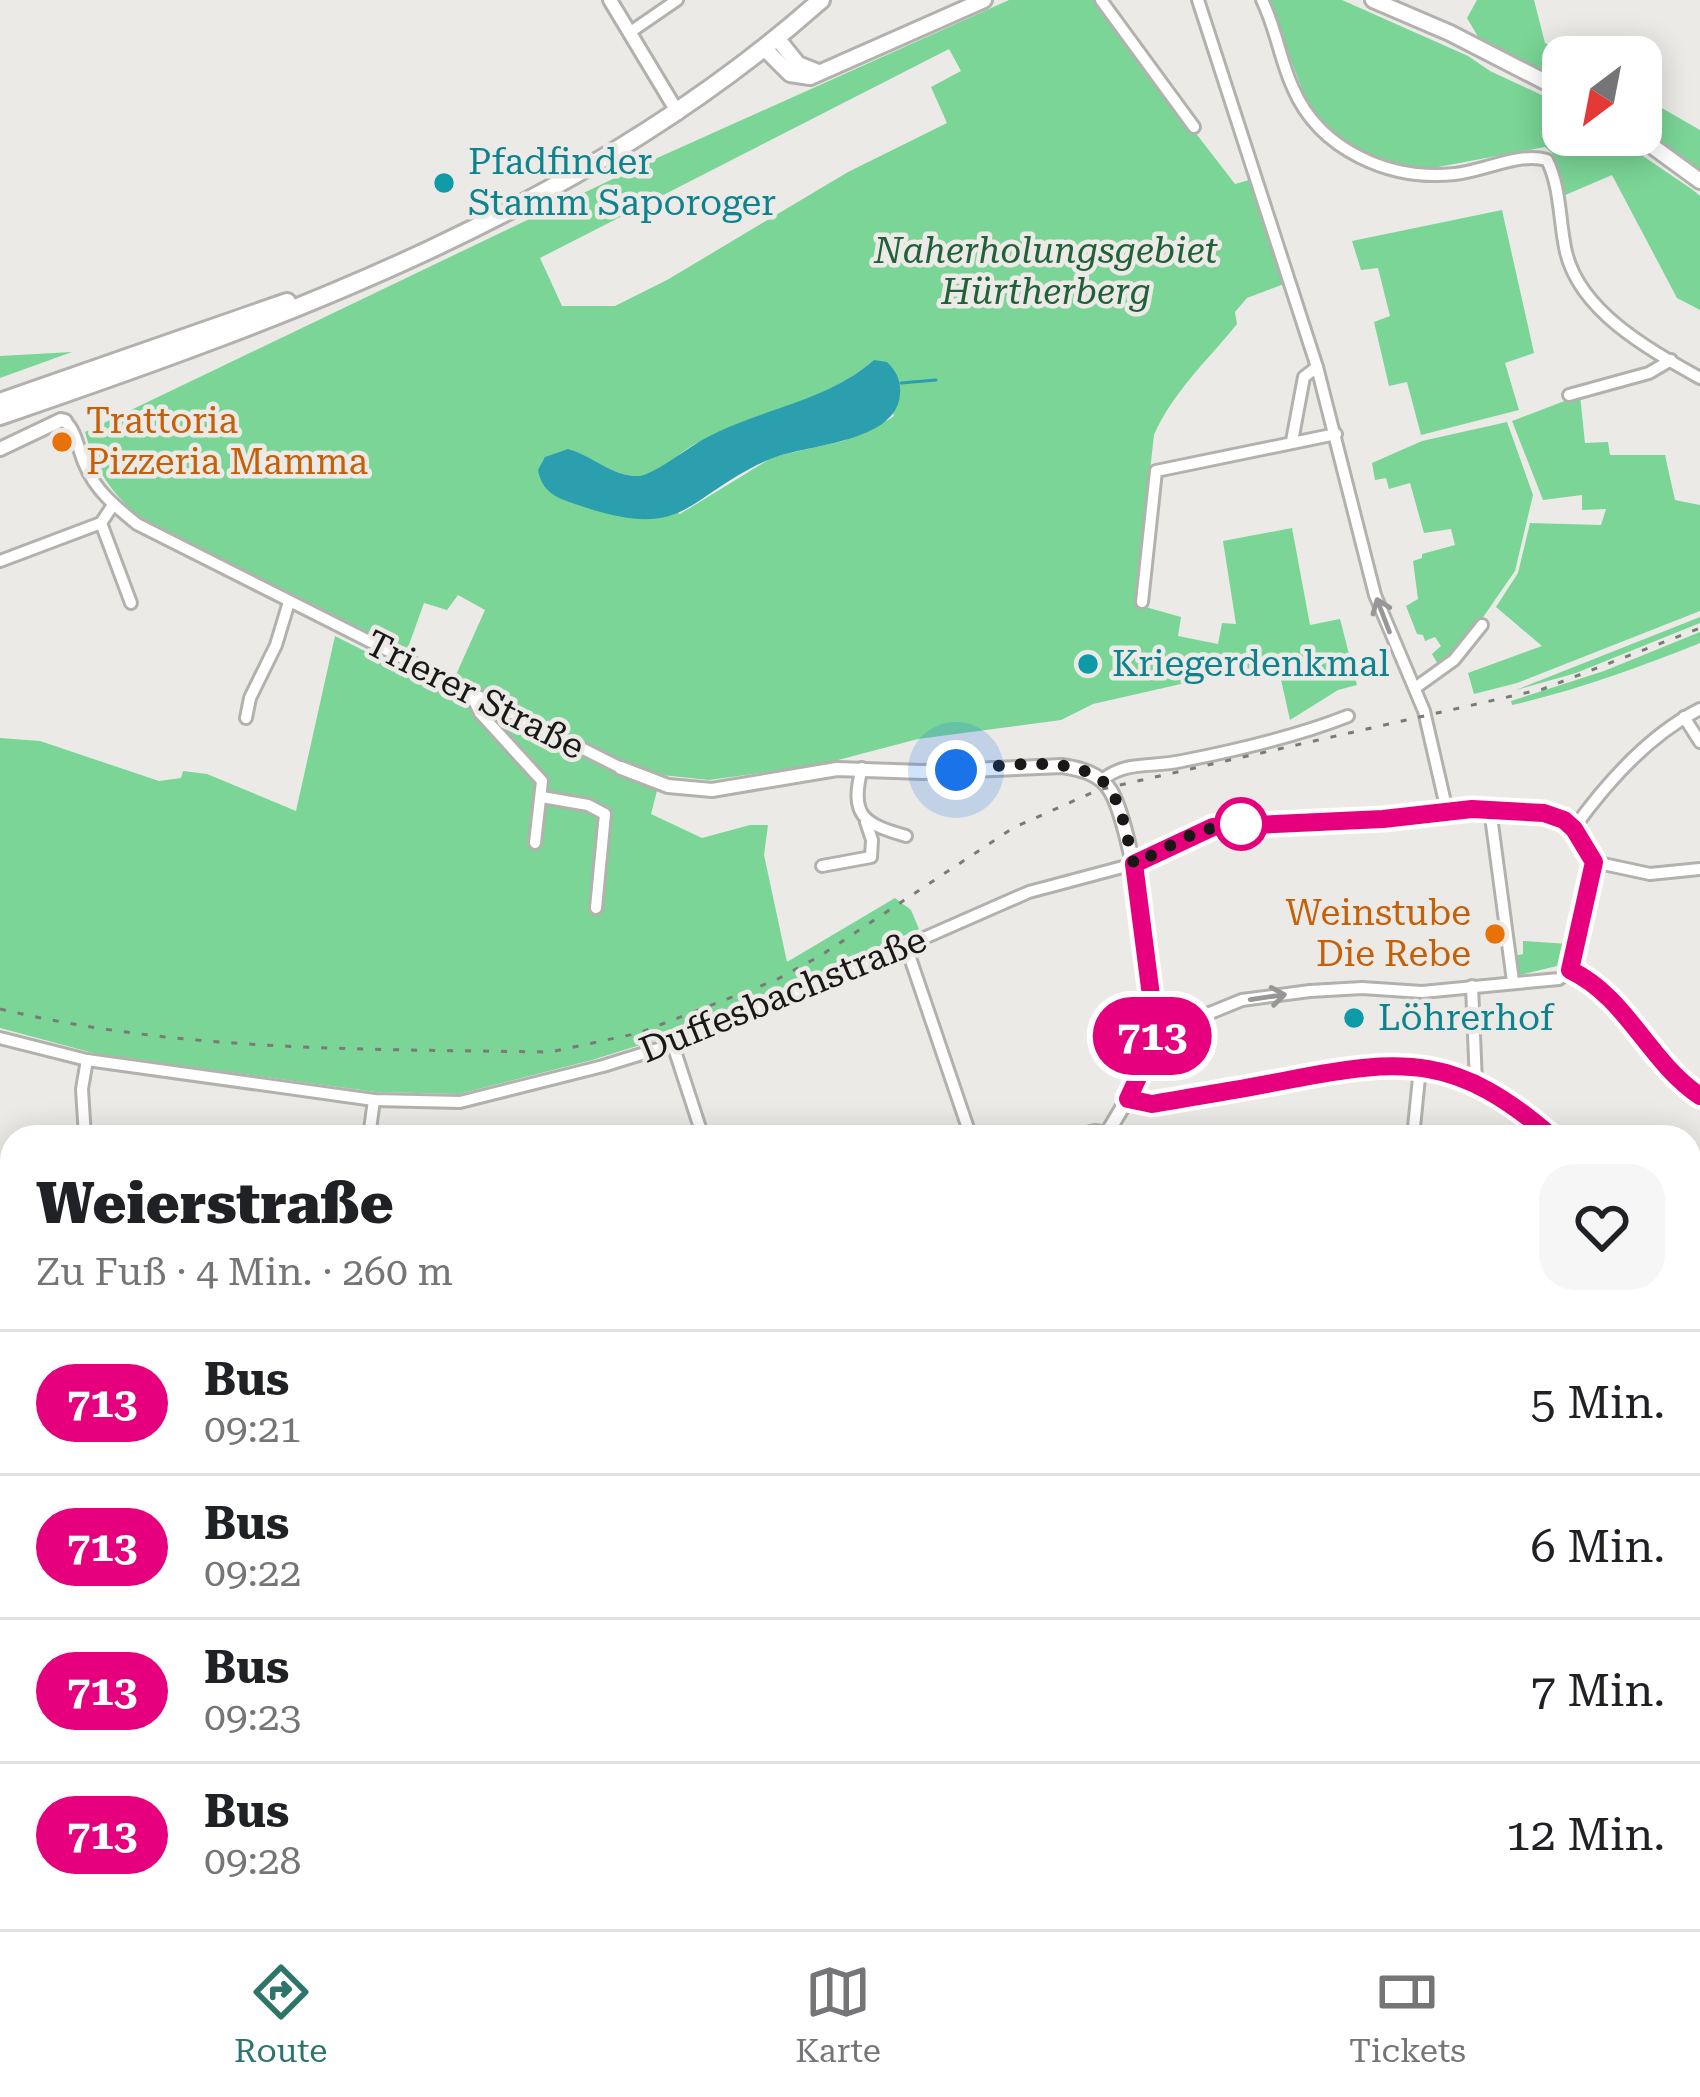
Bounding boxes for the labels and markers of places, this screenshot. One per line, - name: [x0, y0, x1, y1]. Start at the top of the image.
- place label: Pfadfinder Stamm Saporoger: [468, 141, 776, 224]
- marker: Pfadfinder Stamm Saporoger: [431, 170, 457, 196]
- place label: Trattoria Pizzeria Mamma: [86, 400, 369, 483]
- marker: Trattoria Pizzeria Mamma: [49, 429, 75, 455]
- place label: Kriegerdenkmal: [1112, 643, 1390, 685]
- marker: Kriegerdenkmal: [1075, 651, 1101, 677]
- unlabelled marker: [1216, 799, 1266, 849]
- place label: Weinstube Die Rebe: [1286, 892, 1471, 975]
- marker: Weinstube Die Rebe: [1482, 921, 1508, 947]
- place label: Löhrerhof: [1378, 997, 1555, 1039]
- marker: Löhrerhof: [1341, 1005, 1367, 1031]

